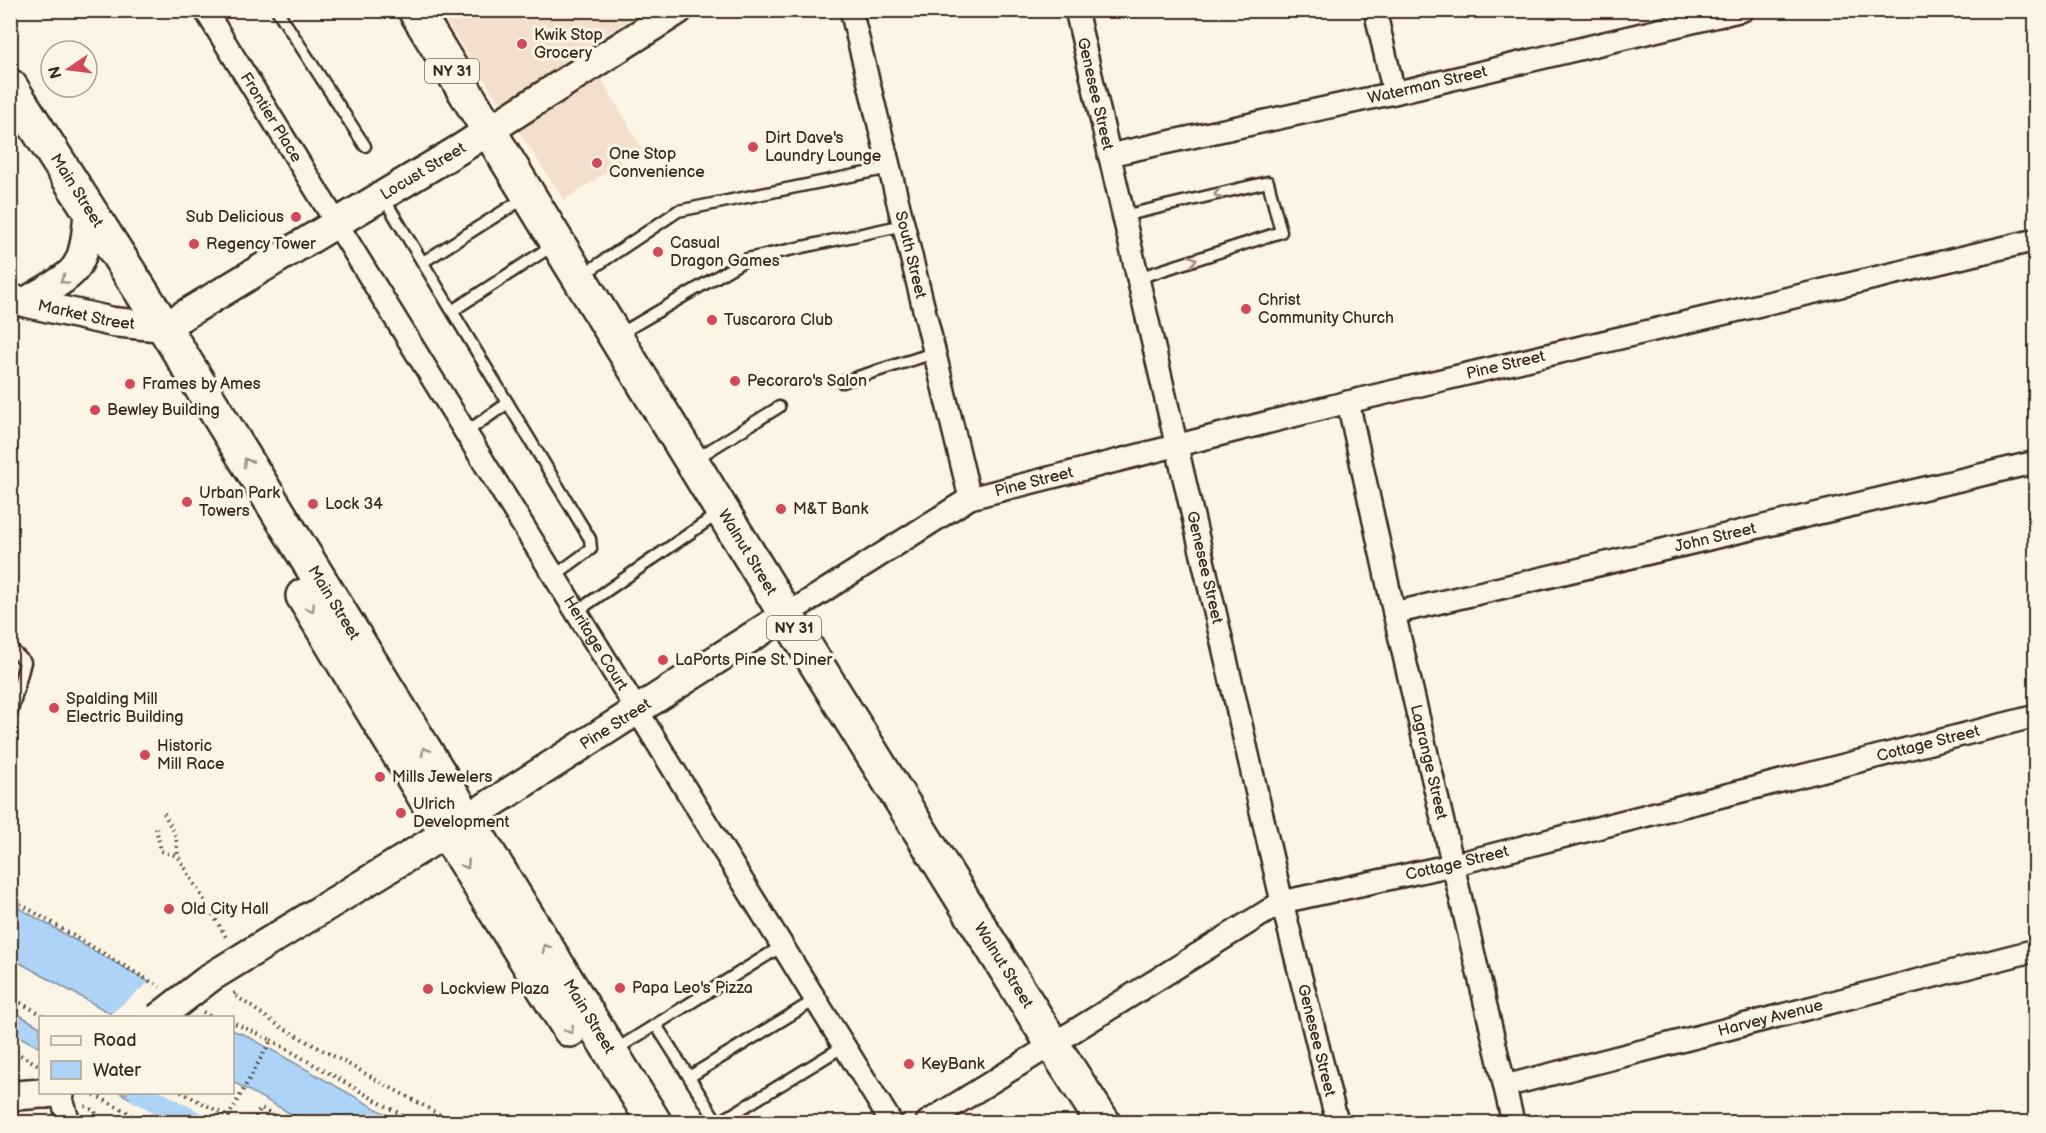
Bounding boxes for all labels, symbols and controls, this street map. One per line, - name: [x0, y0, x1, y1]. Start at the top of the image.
- place label: Kwik Stop Grocery: [534, 26, 603, 63]
- street label: Genesee Street: [1073, 36, 1118, 152]
- marker: Kwik Stop Grocery: [515, 37, 529, 51]
- north arrow: [39, 39, 99, 99]
- road number: NY 31: [425, 59, 479, 83]
- street label: Waterman Street: [1366, 62, 1489, 108]
- text: N: [45, 64, 67, 80]
- street label: Frontier Place: [236, 69, 306, 166]
- place label: Dirt Dave's Laundry Lounge: [765, 129, 882, 166]
- street label: Locust Street: [377, 138, 469, 204]
- marker: Dirt Dave's Laundry Lounge: [746, 140, 760, 154]
- place label: One Stop Convenience: [609, 145, 705, 182]
- street label: Main Street: [46, 150, 107, 231]
- marker: One Stop Convenience: [590, 156, 604, 170]
- one-way arrow: [1213, 186, 1223, 199]
- place label: Sub Delicious: [186, 208, 284, 227]
- street label: South Street: [891, 209, 931, 301]
- marker: Sub Delicious: [289, 210, 303, 224]
- place label: Casual Dragon Games: [670, 234, 780, 271]
- place label: Regency Tower: [206, 235, 316, 254]
- marker: Regency Tower: [187, 237, 201, 251]
- marker: Casual Dragon Games: [651, 245, 665, 259]
- one-way arrow: [1187, 255, 1198, 267]
- one-way arrow: [60, 273, 70, 284]
- place label: Christ Community Church: [1258, 291, 1394, 328]
- street label: Market Street: [36, 296, 136, 334]
- marker: Christ Community Church: [1239, 302, 1253, 316]
- place label: Tuscarora Club: [724, 311, 833, 330]
- marker: Tuscarora Club: [705, 313, 719, 327]
- street label: Pine Street: [1464, 346, 1547, 383]
- place label: Pecoraro's Salon: [747, 372, 867, 391]
- marker: Pecoraro's Salon: [728, 374, 742, 388]
- place label: Frames by Ames: [142, 375, 261, 394]
- marker: Frames by Ames: [123, 377, 137, 391]
- place label: Bewley Building: [107, 401, 220, 420]
- marker: Bewley Building: [88, 403, 102, 417]
- one-way arrow: [243, 457, 254, 468]
- street label: Pine Street: [993, 463, 1075, 501]
- place label: Urban Park Towers: [199, 484, 280, 521]
- marker: Urban Park Towers: [180, 495, 194, 509]
- place label: Lock 34: [325, 495, 383, 514]
- marker: Lock 34: [306, 497, 320, 511]
- place label: M&T Bank: [793, 500, 868, 519]
- marker: M&T Bank: [774, 502, 788, 516]
- street label: Walnut Street: [714, 506, 781, 599]
- street label: Genesee Street: [1183, 509, 1227, 626]
- street label: John Street: [1673, 519, 1758, 556]
- street label: Main Street: [304, 562, 364, 643]
- street label: Heritage Court: [559, 592, 632, 694]
- one-way arrow: [303, 602, 315, 612]
- road number: NY 31: [767, 616, 821, 640]
- place label: LaPorts Pine St. Diner: [675, 651, 833, 670]
- marker: LaPorts Pine St. Diner: [656, 653, 670, 667]
- place label: Spalding Mill Electric Building: [66, 690, 184, 727]
- street label: Pine Street: [576, 694, 654, 754]
- marker: Spalding Mill Electric Building: [47, 701, 61, 715]
- street label: Lagrange Street: [1406, 703, 1451, 821]
- street label: Cottage Street: [1875, 721, 1982, 766]
- place label: Historic Mill Race: [157, 737, 225, 774]
- one-way arrow: [420, 747, 432, 757]
- marker: Historic Mill Race: [138, 748, 152, 762]
- place label: Mills Jewelers: [392, 768, 492, 787]
- marker: Mills Jewelers: [373, 770, 387, 784]
- place label: Ulrich Development: [413, 795, 509, 832]
- marker: Ulrich Development: [394, 806, 408, 820]
- street label: Cottage Street: [1404, 841, 1511, 884]
- one-way arrow: [459, 859, 471, 869]
- place label: Old City Hall: [181, 900, 269, 919]
- marker: Old City Hall: [162, 902, 176, 916]
- street label: Walnut Street: [970, 919, 1037, 1012]
- one-way arrow: [542, 944, 554, 954]
- street label: Main Street: [559, 976, 619, 1057]
- place label: Papa Leo's Pizza: [632, 979, 753, 998]
- place label: Lockview Plaza: [440, 980, 549, 999]
- marker: Papa Leo's Pizza: [613, 981, 627, 995]
- marker: Lockview Plaza: [421, 982, 435, 996]
- street label: Genesee Street: [1293, 982, 1340, 1098]
- street label: Harvey Avenue: [1716, 995, 1825, 1041]
- legend: [39, 1016, 234, 1094]
- one-way arrow: [563, 1023, 574, 1034]
- text: Road: [93, 1030, 137, 1051]
- place label: KeyBank: [921, 1055, 985, 1074]
- marker: KeyBank: [902, 1057, 916, 1071]
- text: Water: [93, 1060, 141, 1081]

